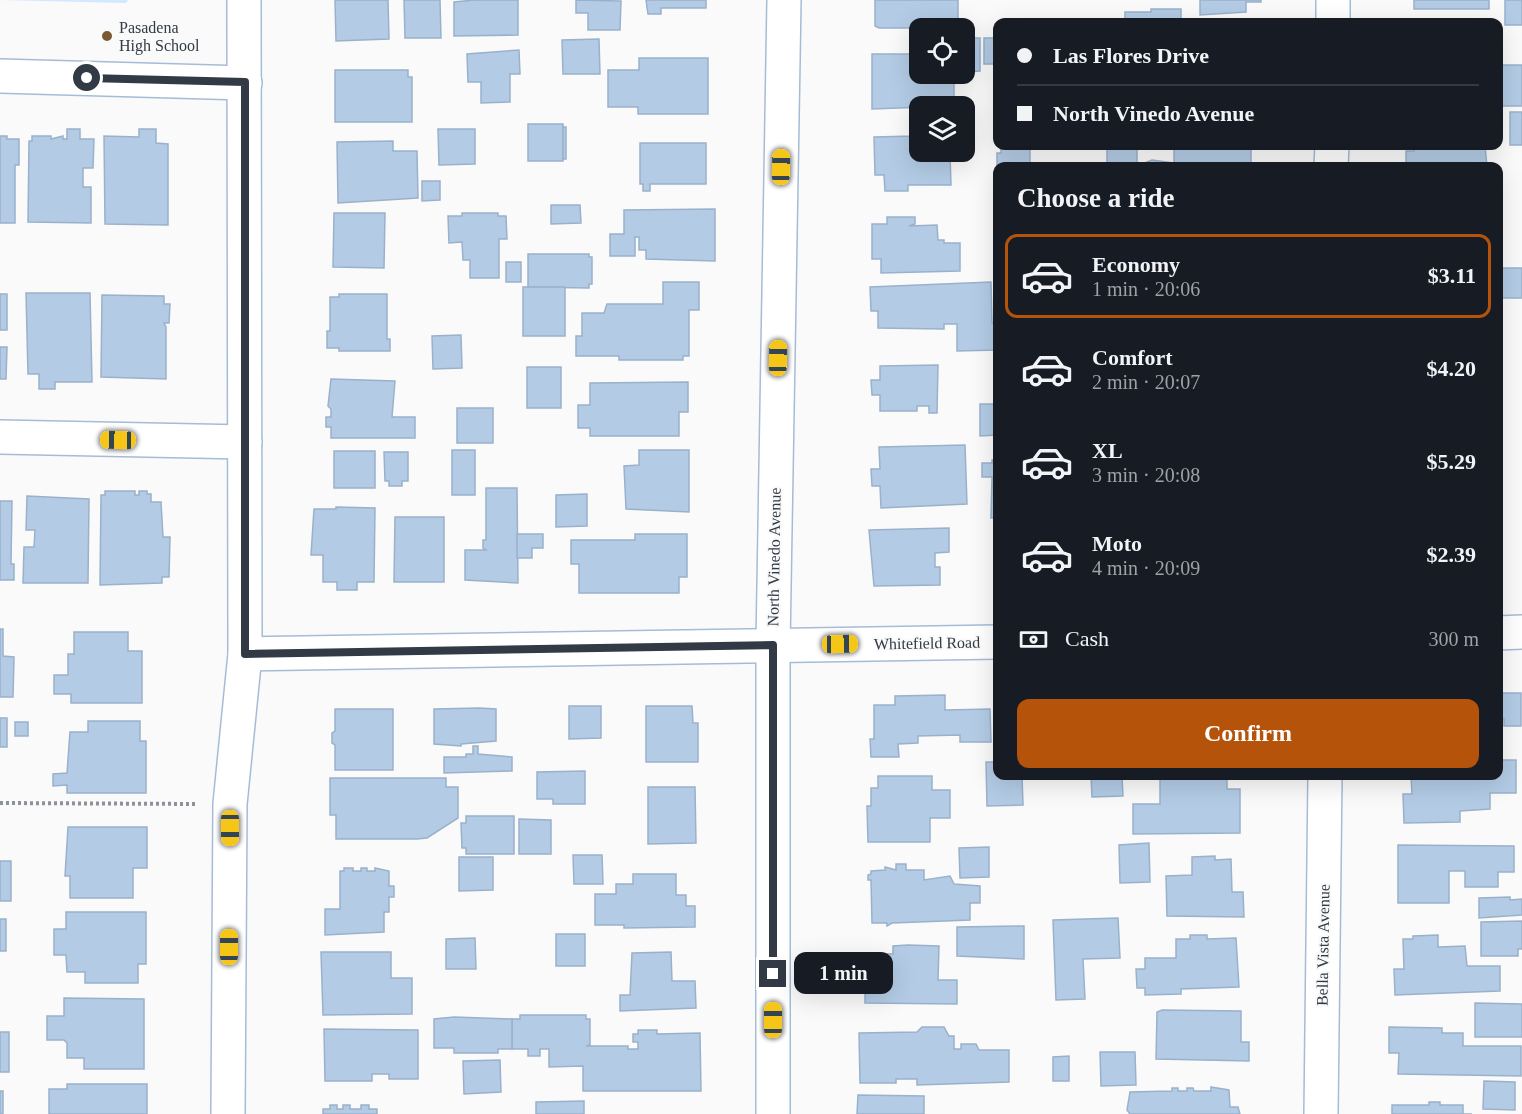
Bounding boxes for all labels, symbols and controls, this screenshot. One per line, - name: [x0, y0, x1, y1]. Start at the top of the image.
- map controls: [909, 18, 975, 162]
- button: locate: [909, 18, 975, 84]
- place label: Pasadena High School: [119, 19, 200, 55]
- marker: Pasadena High School: [100, 29, 114, 43]
- text: Las Flores Drive: [1053, 43, 1209, 68]
- route start: [73, 64, 100, 91]
- button: layers: [909, 96, 975, 162]
- text: North Vinedo Avenue: [1053, 101, 1254, 126]
- car: [772, 149, 790, 185]
- text: Choose a ride: [1017, 183, 1175, 213]
- icon: car: [1020, 249, 1074, 303]
- text: Economy: [1092, 252, 1180, 277]
- text: $3.11: [1428, 263, 1476, 288]
- text: 1 min · 20:06: [1092, 278, 1200, 300]
- car: [769, 340, 787, 376]
- icon: car: [1020, 342, 1074, 396]
- text: Comfort: [1092, 345, 1173, 370]
- text: $4.20: [1427, 356, 1476, 381]
- text: 2 min · 20:07: [1092, 371, 1200, 393]
- car: [100, 431, 136, 449]
- icon: car: [1020, 435, 1074, 489]
- text: XL: [1092, 438, 1123, 463]
- text: $5.29: [1427, 449, 1476, 474]
- text: 3 min · 20:08: [1092, 464, 1200, 486]
- street label: North Vinedo Avenue: [764, 487, 784, 627]
- icon: car: [1020, 528, 1074, 582]
- text: Moto: [1092, 531, 1142, 556]
- text: $2.39: [1427, 542, 1476, 567]
- text: 4 min · 20:09: [1092, 557, 1200, 579]
- icon: cash: [1017, 623, 1050, 656]
- text: Cash: [1065, 626, 1109, 651]
- text: 300 m: [1428, 628, 1479, 650]
- street label: Whitefield Road: [874, 634, 980, 652]
- car: [822, 635, 858, 653]
- button: Confirm: [1017, 699, 1479, 768]
- car: [221, 810, 239, 846]
- street label: Bella Vista Avenue: [1313, 884, 1333, 1006]
- car: [220, 929, 238, 965]
- callout: 1 min: [794, 953, 893, 995]
- route end: [759, 960, 786, 987]
- text: 1 min: [819, 962, 868, 984]
- car: [764, 1002, 782, 1038]

